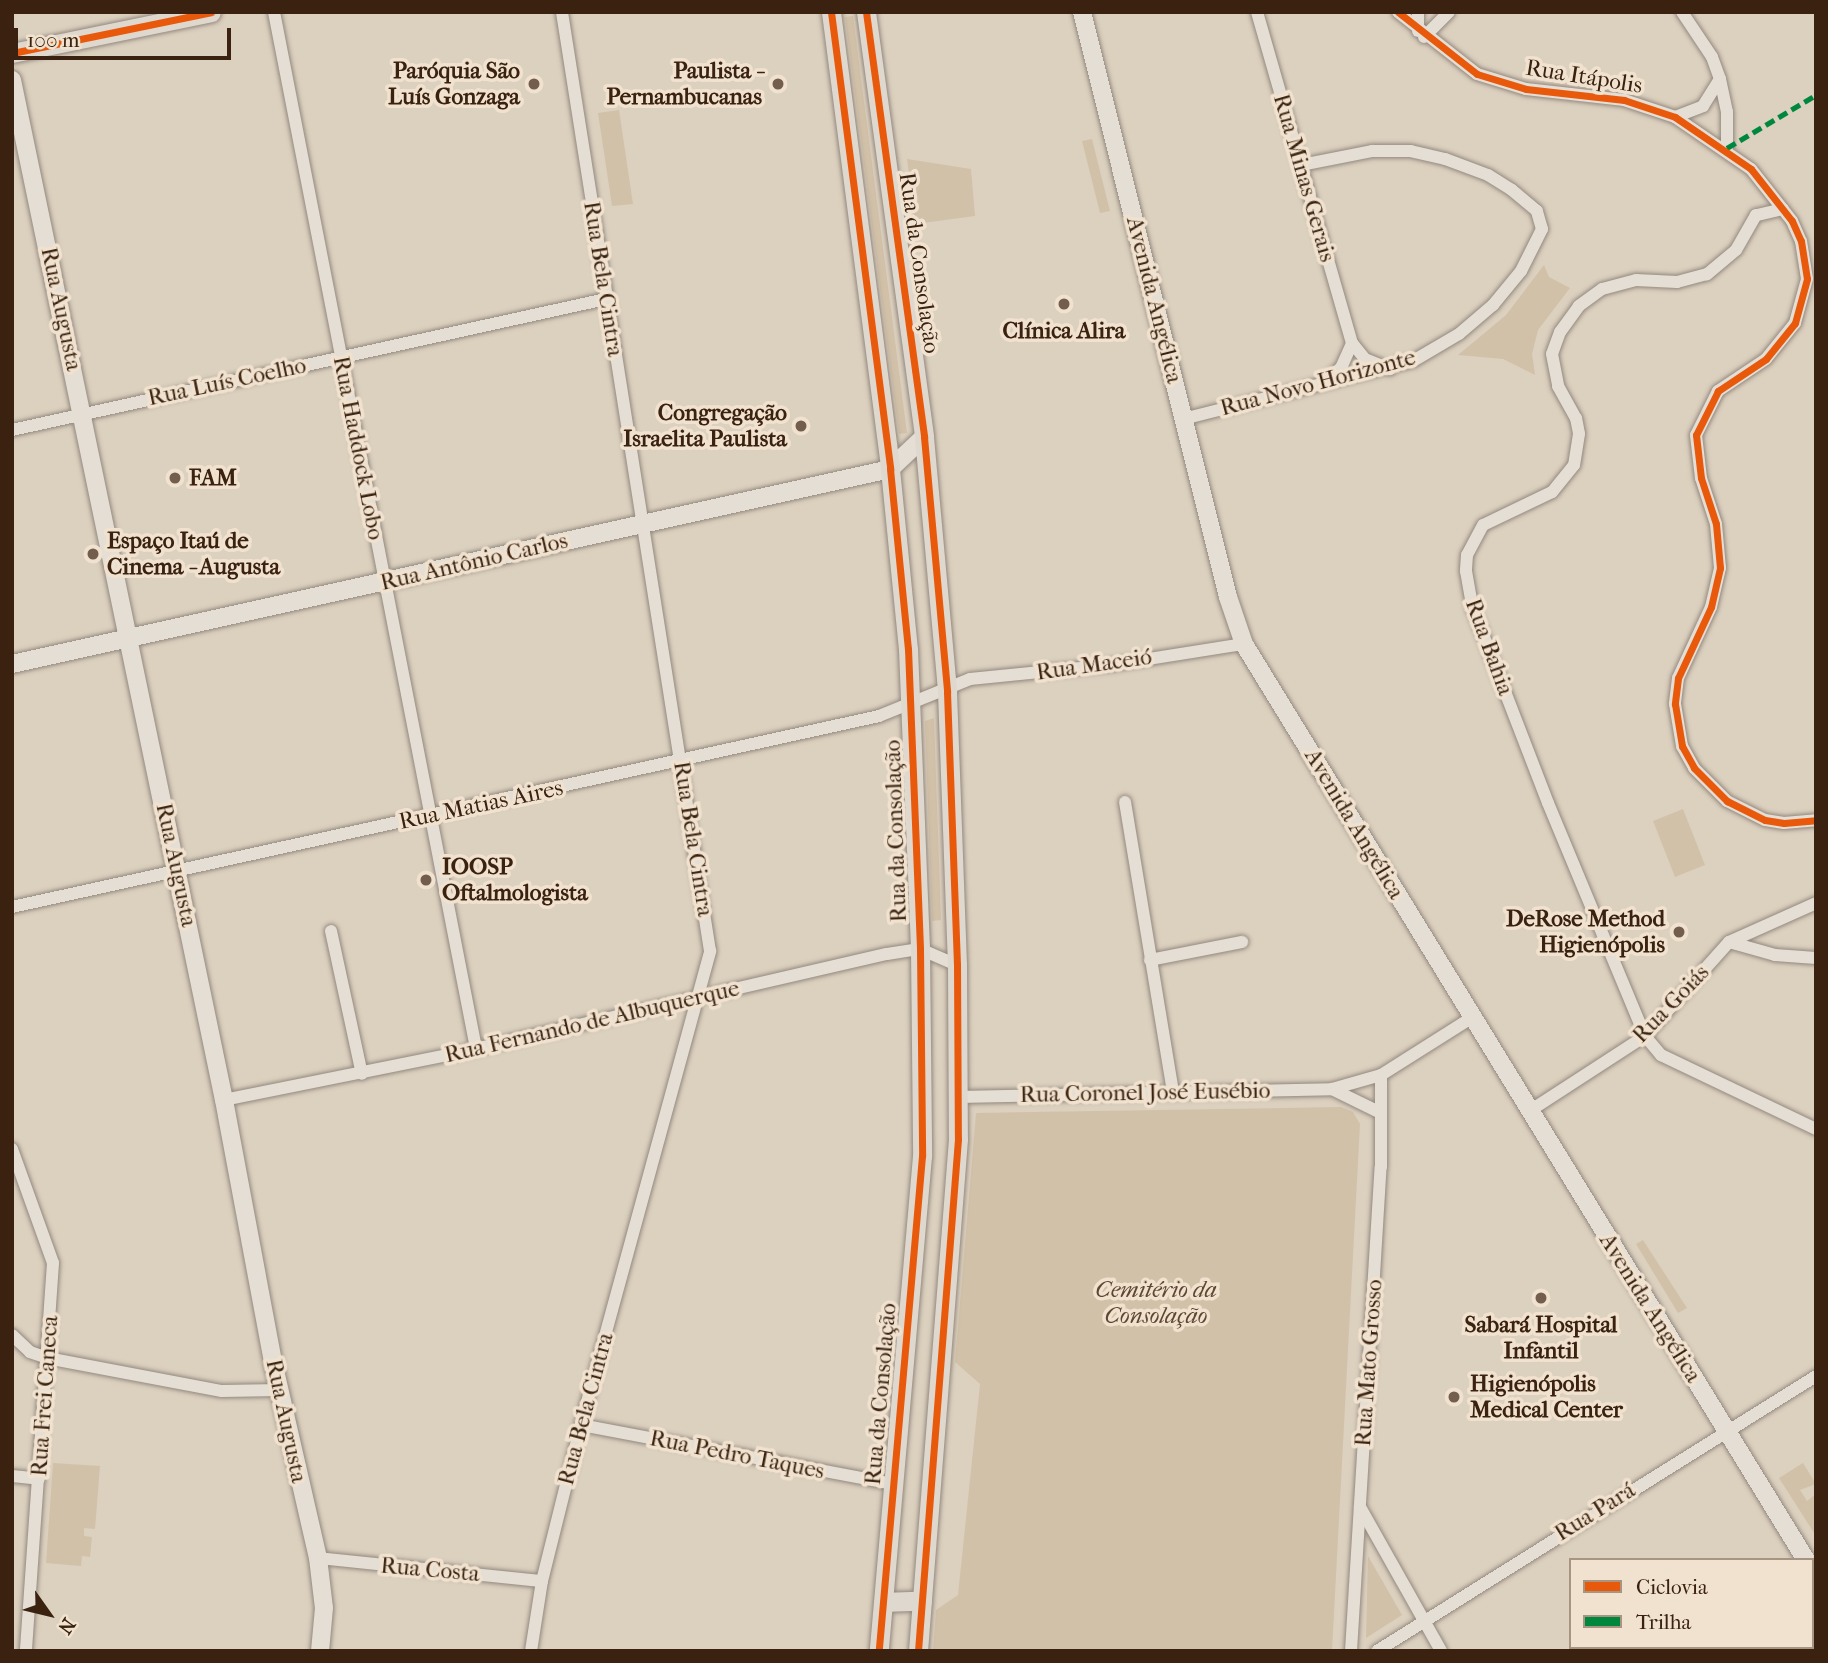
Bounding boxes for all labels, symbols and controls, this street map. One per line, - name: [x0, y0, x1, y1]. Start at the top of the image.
- scale bar: [18, 14, 234, 58]
- text: 100 m: [27, 28, 80, 52]
- street label: Rua Itápolis: [1524, 54, 1644, 100]
- place label: Paróquia São Luís Gonzaga: [388, 57, 520, 111]
- place label: Paulista - Pernambucanas: [606, 57, 762, 111]
- marker: Paulista - Pernambucanas: [768, 74, 788, 94]
- marker: Paróquia São Luís Gonzaga: [526, 76, 542, 92]
- street label: Rua Minas Gerais: [1267, 91, 1341, 265]
- street label: Rua da Consolação: [893, 171, 945, 355]
- street label: Rua Bela Cintra: [577, 199, 629, 359]
- street label: Avenida Angélica: [1120, 214, 1188, 386]
- street label: Rua Augusta: [34, 245, 88, 373]
- marker: Clínica Alira: [1054, 294, 1074, 314]
- place label: Clínica Alira: [1003, 317, 1125, 345]
- street label: Rua Novo Horizonte: [1217, 344, 1419, 422]
- street label: Rua Luís Coelho: [145, 352, 309, 412]
- street label: Rua Haddock Lobo: [327, 354, 389, 542]
- place label: Congregação Israelita Paulista: [623, 399, 787, 453]
- marker: Congregação Israelita Paulista: [793, 418, 809, 434]
- place label: FAM: [189, 464, 237, 492]
- marker: FAM: [167, 470, 183, 486]
- place label: Espaço Itaú de Cinema - Augusta: [107, 527, 280, 581]
- street label: Rua Antônio Carlos: [378, 527, 570, 597]
- marker: Espaço Itaú de Cinema - Augusta: [85, 546, 101, 562]
- street label: Rua Bahia: [1459, 595, 1519, 699]
- street label: Rua Maceió: [1034, 643, 1154, 687]
- street label: Rua da Consolação: [879, 739, 913, 923]
- street label: Avenida Angélica: [1298, 744, 1410, 904]
- street label: Rua Bela Cintra: [667, 759, 719, 919]
- street label: Rua Matias Aires: [397, 774, 565, 836]
- street label: Rua Augusta: [149, 801, 203, 929]
- place label: IOOSP Oftalmologista: [442, 853, 588, 907]
- marker: IOOSP Oftalmologista: [416, 870, 436, 890]
- place label: DeRose Method Higienópolis: [1506, 905, 1665, 959]
- marker: DeRose Method Higienópolis: [1671, 924, 1687, 940]
- street label: Rua Goiás: [1627, 959, 1715, 1049]
- street label: Rua Fernando de Albuquerque: [442, 975, 742, 1069]
- street label: Rua Coronel José Eusébio: [1019, 1077, 1271, 1109]
- street label: Avenida Angélica: [1593, 1228, 1707, 1388]
- park label: Cemitério da Consolação: [1095, 1276, 1217, 1330]
- street label: Rua Mato Grosso: [1349, 1278, 1389, 1448]
- marker: Sabará Hospital Infantil: [1531, 1288, 1551, 1308]
- street label: Rua da Consolação: [859, 1302, 903, 1486]
- place label: Sabará Hospital Infantil: [1465, 1311, 1617, 1365]
- street label: Rua Frei Caneca: [26, 1314, 64, 1478]
- street label: Rua Bela Cintra: [552, 1330, 620, 1488]
- street label: Rua Augusta: [259, 1357, 313, 1485]
- place label: Higienópolis Medical Center: [1470, 1370, 1623, 1424]
- marker: Higienópolis Medical Center: [1444, 1387, 1464, 1407]
- street label: Rua Pedro Taques: [647, 1425, 827, 1485]
- street label: Rua Pará: [1550, 1477, 1640, 1547]
- street label: Rua Costa: [379, 1552, 481, 1588]
- legend: [1569, 1558, 1814, 1649]
- text: Ciclovia: [1636, 1575, 1708, 1599]
- north arrow: [14, 1579, 84, 1649]
- text: Trilha: [1636, 1610, 1691, 1634]
- text: N: [53, 1614, 80, 1638]

